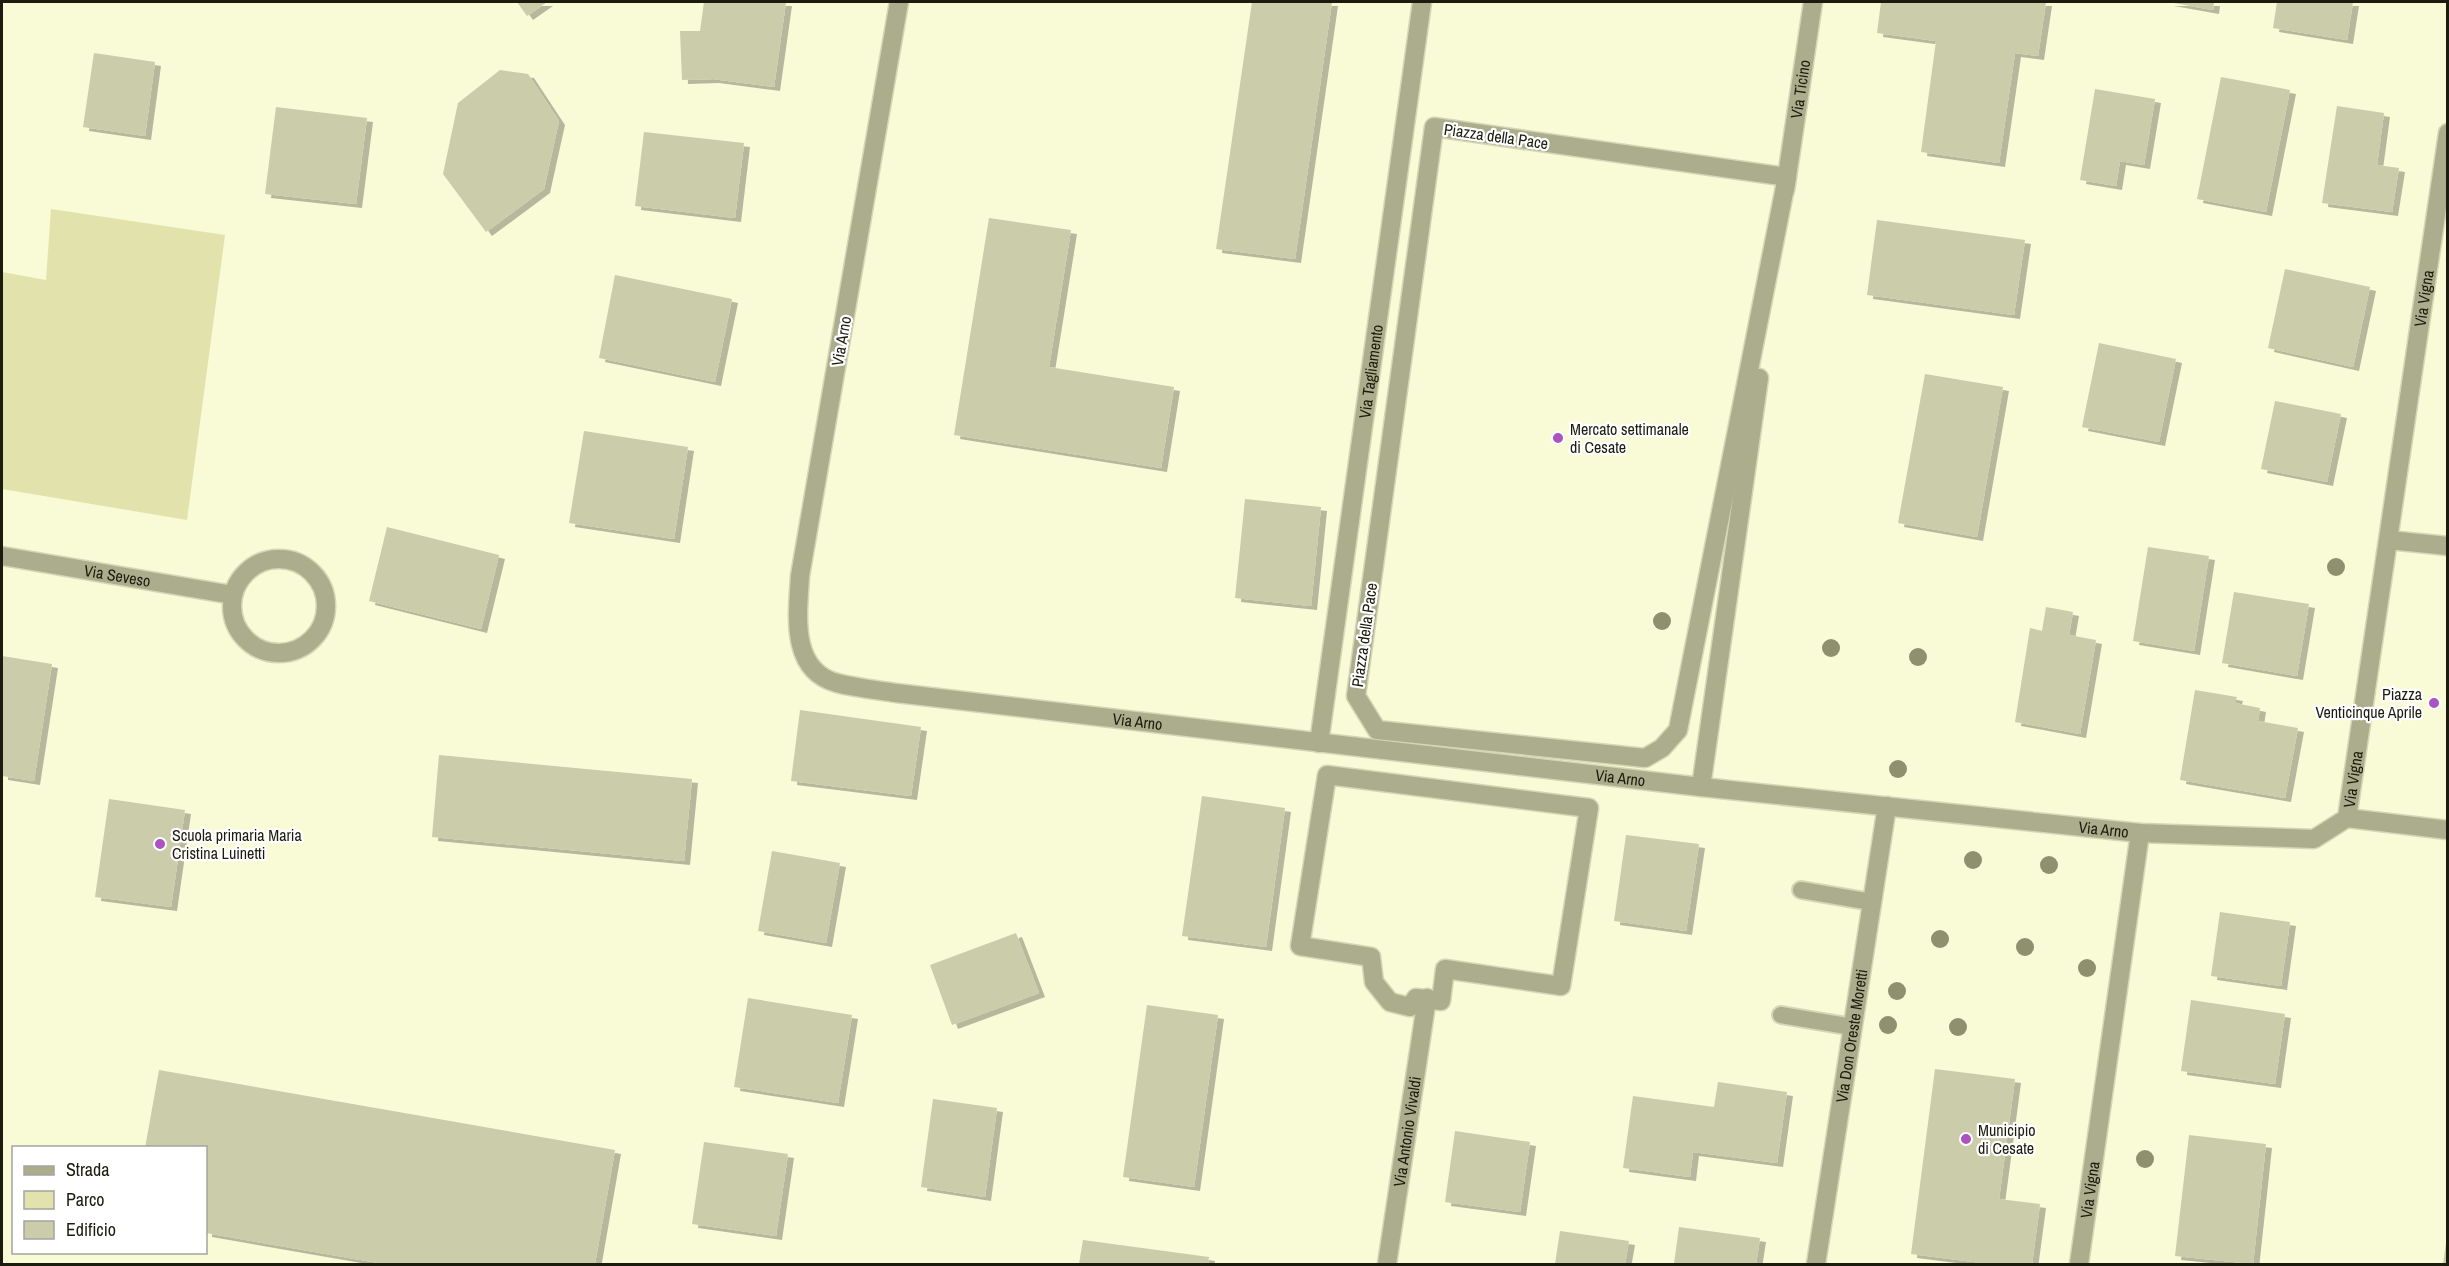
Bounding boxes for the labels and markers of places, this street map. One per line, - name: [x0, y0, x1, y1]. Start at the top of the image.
- place label: Mercato settimanale di Cesate: [1570, 418, 1689, 458]
- marker: Mercato settimanale di Cesate: [1551, 431, 1565, 445]
- place label: Piazza Venticinque Aprile: [2315, 683, 2423, 723]
- marker: Piazza Venticinque Aprile: [2427, 696, 2441, 710]
- place label: Scuola primaria Maria Cristina Luinetti: [172, 824, 302, 864]
- marker: Scuola primaria Maria Cristina Luinetti: [153, 837, 167, 851]
- place label: Municipio di Cesate: [1978, 1119, 2036, 1159]
- marker: Municipio di Cesate: [1959, 1132, 1973, 1146]

